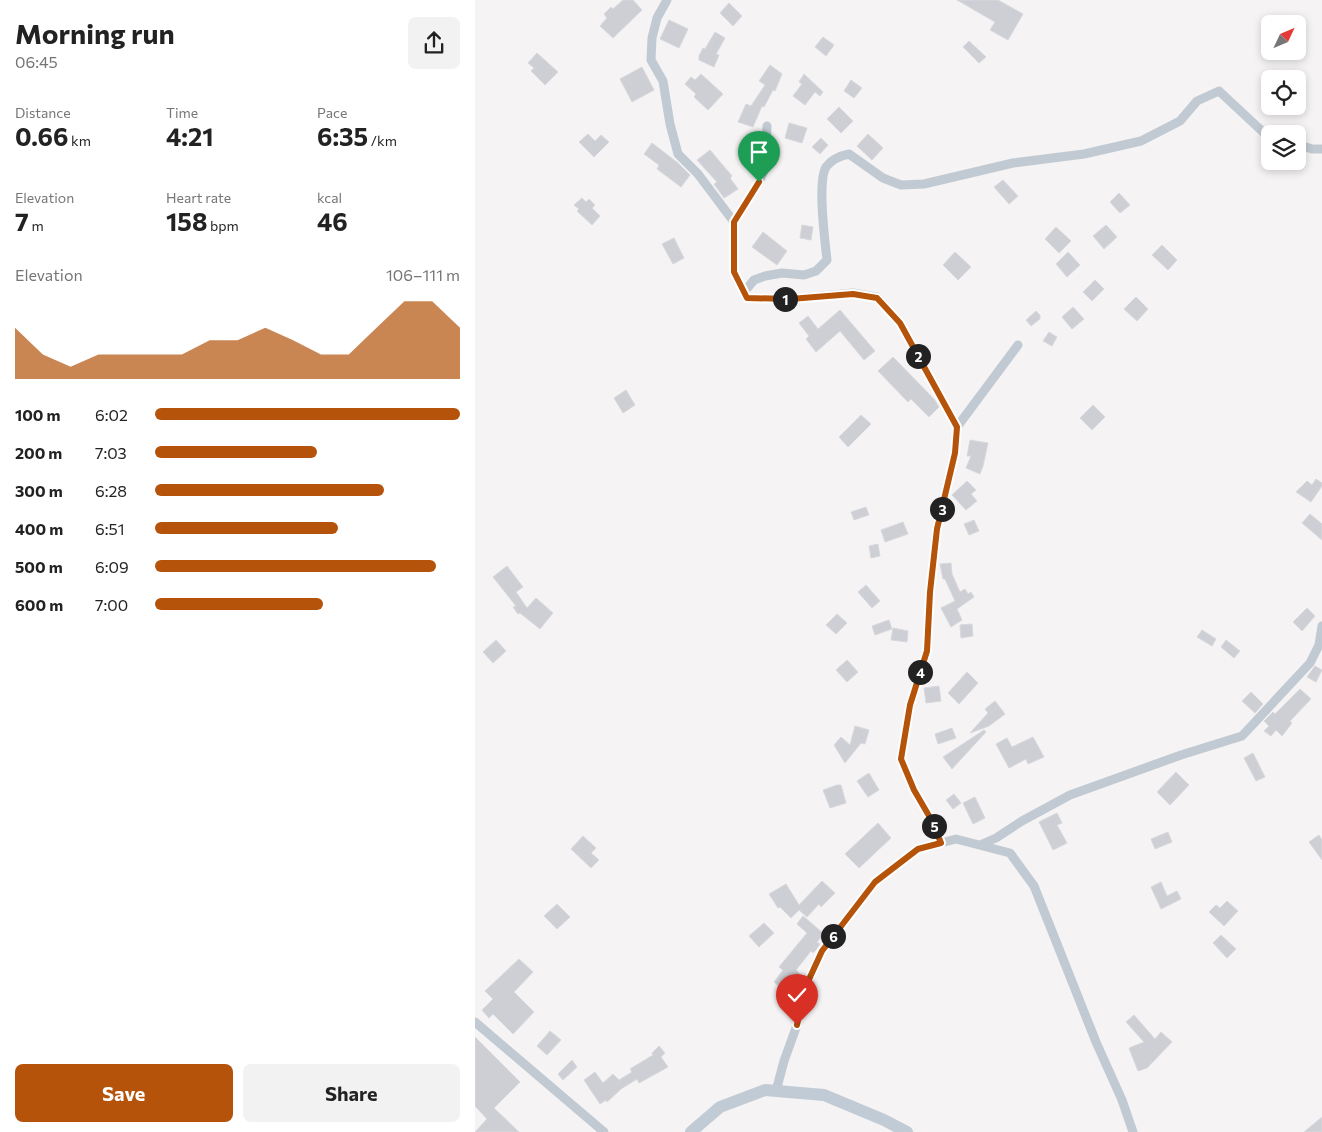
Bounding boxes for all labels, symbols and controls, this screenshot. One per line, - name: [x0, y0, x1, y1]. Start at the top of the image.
- north arrow: [1261, 15, 1306, 60]
- map controls: [1261, 15, 1306, 170]
- text: Morning run: [15, 16, 175, 50]
- button: share: [408, 17, 460, 69]
- text: 06:45: [15, 52, 58, 71]
- button: locate: [1261, 70, 1306, 115]
- text: Distance: [15, 104, 71, 121]
- text: Time: [166, 104, 198, 121]
- text: Pace: [317, 104, 347, 121]
- text: 0.66: [15, 121, 68, 151]
- text: 4:21: [166, 121, 214, 151]
- text: 6:35: [317, 121, 368, 151]
- button: layers: [1261, 125, 1306, 170]
- pin: [738, 131, 780, 182]
- text: km: [68, 132, 91, 149]
- text: /km: [368, 132, 397, 149]
- icon: arrive: [745, 138, 773, 166]
- text: Elevation: [15, 189, 74, 206]
- text: Heart rate: [166, 189, 231, 206]
- text: kcal: [317, 189, 342, 206]
- text: 7: [15, 206, 29, 236]
- text: 158: [166, 206, 207, 236]
- text: 46: [317, 206, 348, 236]
- text: m: [29, 217, 44, 234]
- text: bpm: [207, 217, 239, 234]
- text: Elevation: [15, 265, 83, 284]
- text: 106–111 m: [386, 265, 460, 284]
- pin: 1: [773, 286, 797, 312]
- text: 1: [782, 291, 789, 308]
- pin: 2: [905, 344, 931, 368]
- text: 2: [915, 348, 922, 365]
- text: 100 m: [15, 405, 61, 424]
- text: 6:02: [95, 405, 128, 424]
- text: 200 m: [15, 443, 62, 462]
- text: 7:03: [95, 443, 127, 462]
- text: 300 m: [15, 481, 63, 500]
- text: 6:28: [95, 481, 127, 500]
- pin: 3: [929, 496, 955, 522]
- text: 3: [938, 501, 947, 518]
- text: 400 m: [15, 519, 63, 538]
- text: 6:51: [95, 519, 125, 538]
- text: 500 m: [15, 557, 63, 576]
- text: 6:09: [95, 557, 129, 576]
- text: 600 m: [15, 595, 63, 614]
- text: 7:00: [95, 595, 128, 614]
- pin: 4: [907, 660, 933, 684]
- text: 4: [916, 664, 925, 681]
- pin: 5: [921, 814, 947, 838]
- text: 5: [930, 818, 939, 835]
- pin: 6: [821, 924, 845, 948]
- text: 6: [829, 928, 838, 945]
- pin: [776, 974, 818, 1025]
- icon: check: [783, 981, 811, 1009]
- button: Save: [15, 1064, 233, 1122]
- button: Share: [243, 1064, 460, 1122]

